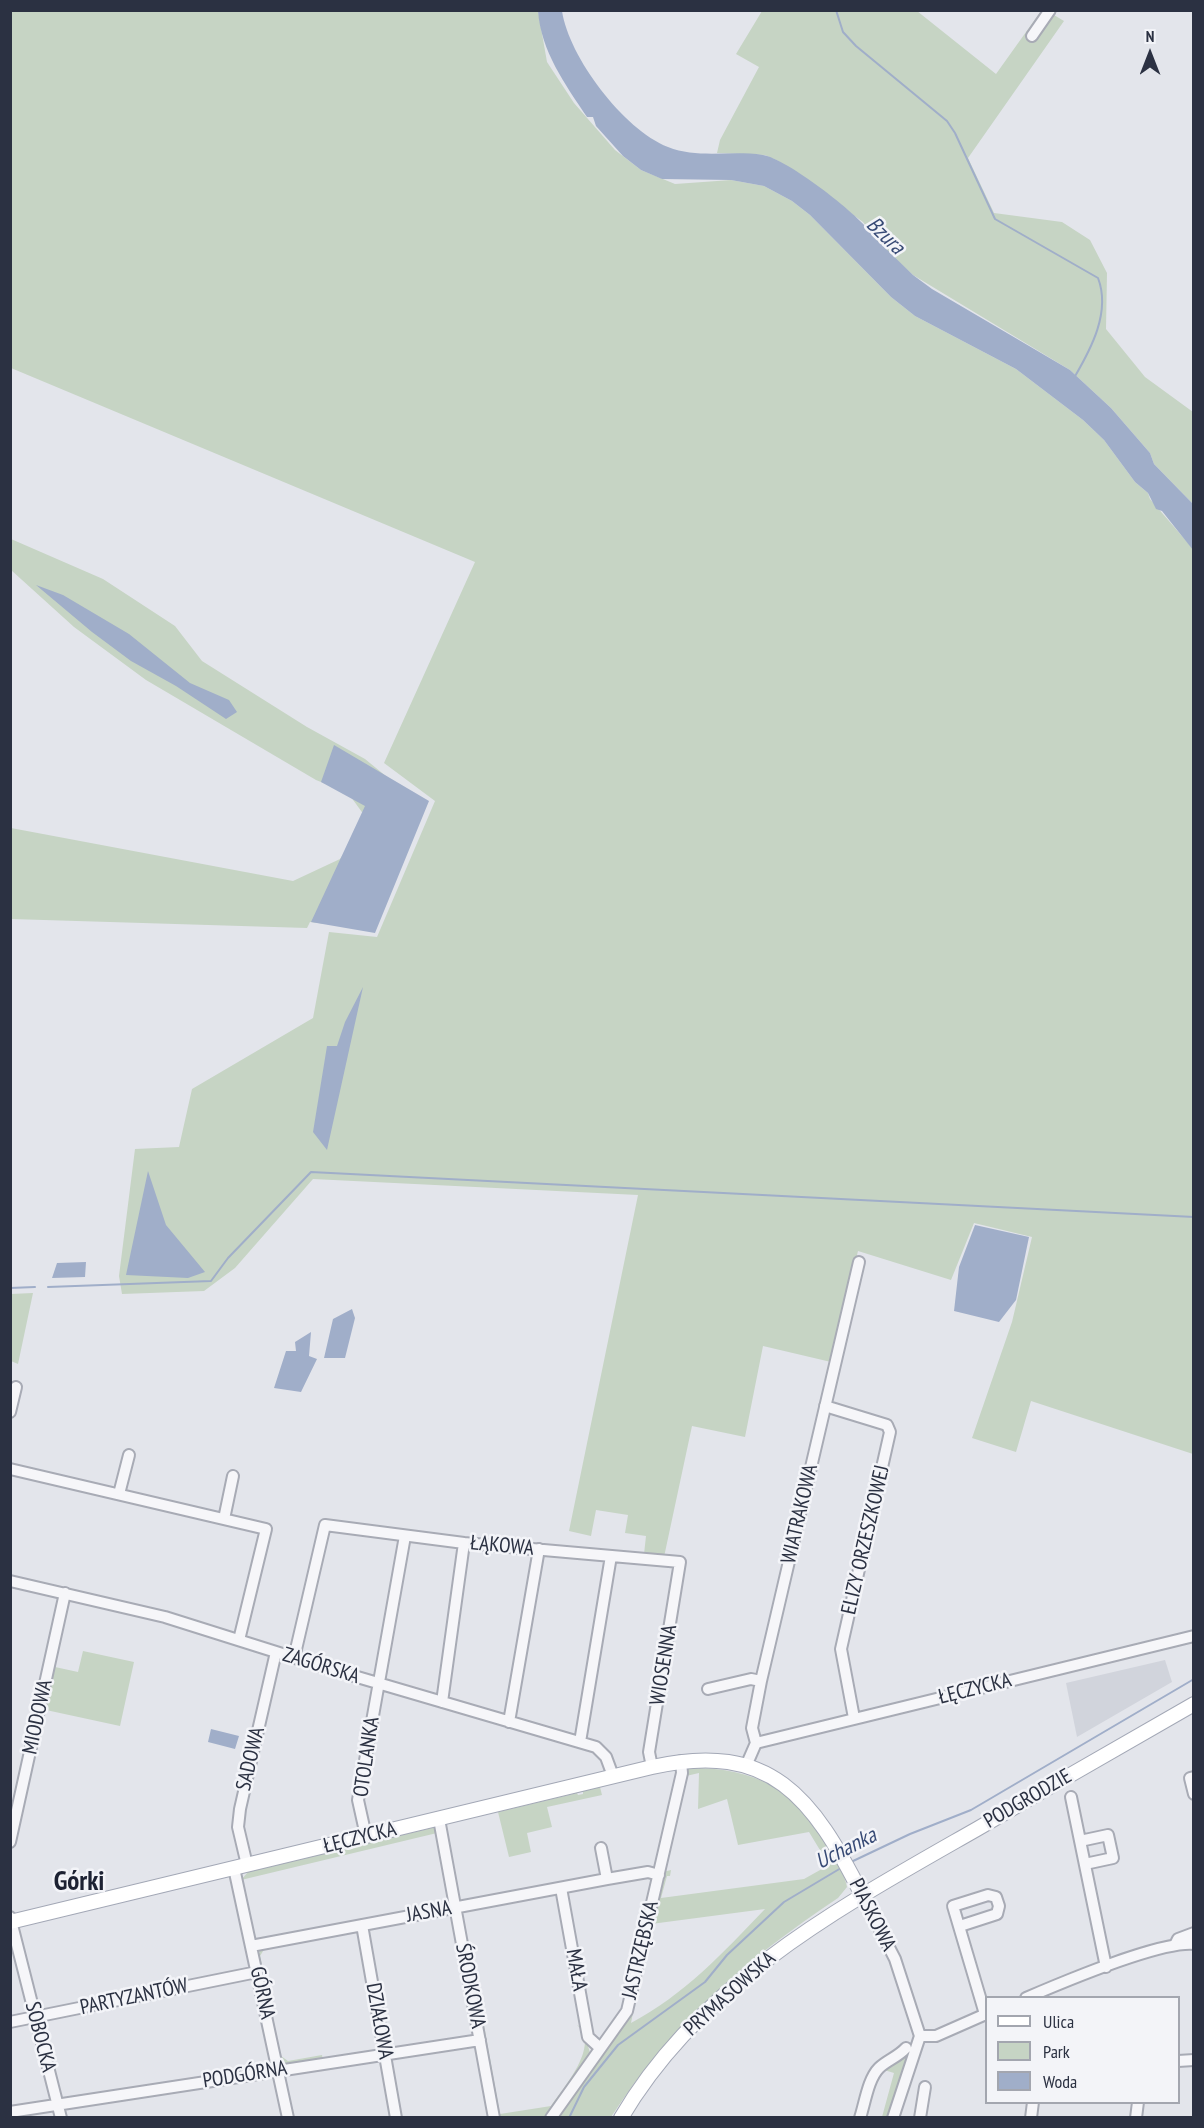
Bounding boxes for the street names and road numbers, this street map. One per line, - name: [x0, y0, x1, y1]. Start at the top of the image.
- street label: WIATRAKOWA: [776, 1462, 824, 1566]
- street label: ELIZY ORZESZKOWEJ: [837, 1463, 895, 1617]
- street label: ŁĄKOWA: [469, 1531, 535, 1561]
- street label: WIOSENNA: [645, 1623, 683, 1707]
- street label: ZAGÓRSKA: [280, 1642, 362, 1690]
- street label: ŁĘCZYCKA: [936, 1668, 1014, 1710]
- street label: MIODOWA: [18, 1677, 58, 1757]
- street label: OTOLANKA: [349, 1715, 385, 1799]
- street label: SADOWA: [231, 1725, 271, 1793]
- street label: PODGRODZIE: [980, 1764, 1076, 1834]
- street label: ŁĘCZYCKA: [321, 1817, 399, 1859]
- street label: PIASKOWA: [843, 1875, 901, 1955]
- street label: JASNA: [405, 1896, 453, 1928]
- street label: JASTRZĘBSKA: [617, 1898, 665, 2002]
- street label: ŚRODKOWA: [449, 1942, 491, 2030]
- street label: PRYMASOWSKA: [679, 1946, 781, 2042]
- street label: MAŁA: [560, 1947, 592, 1993]
- street label: GÓRNA: [244, 1964, 280, 2022]
- street label: PARTYZANTÓW: [78, 1973, 190, 2021]
- street label: DZIAŁOWA: [360, 1981, 398, 2061]
- street label: SOBOCKA: [19, 1999, 61, 2075]
- street label: PODGÓRNA: [201, 2056, 289, 2094]

